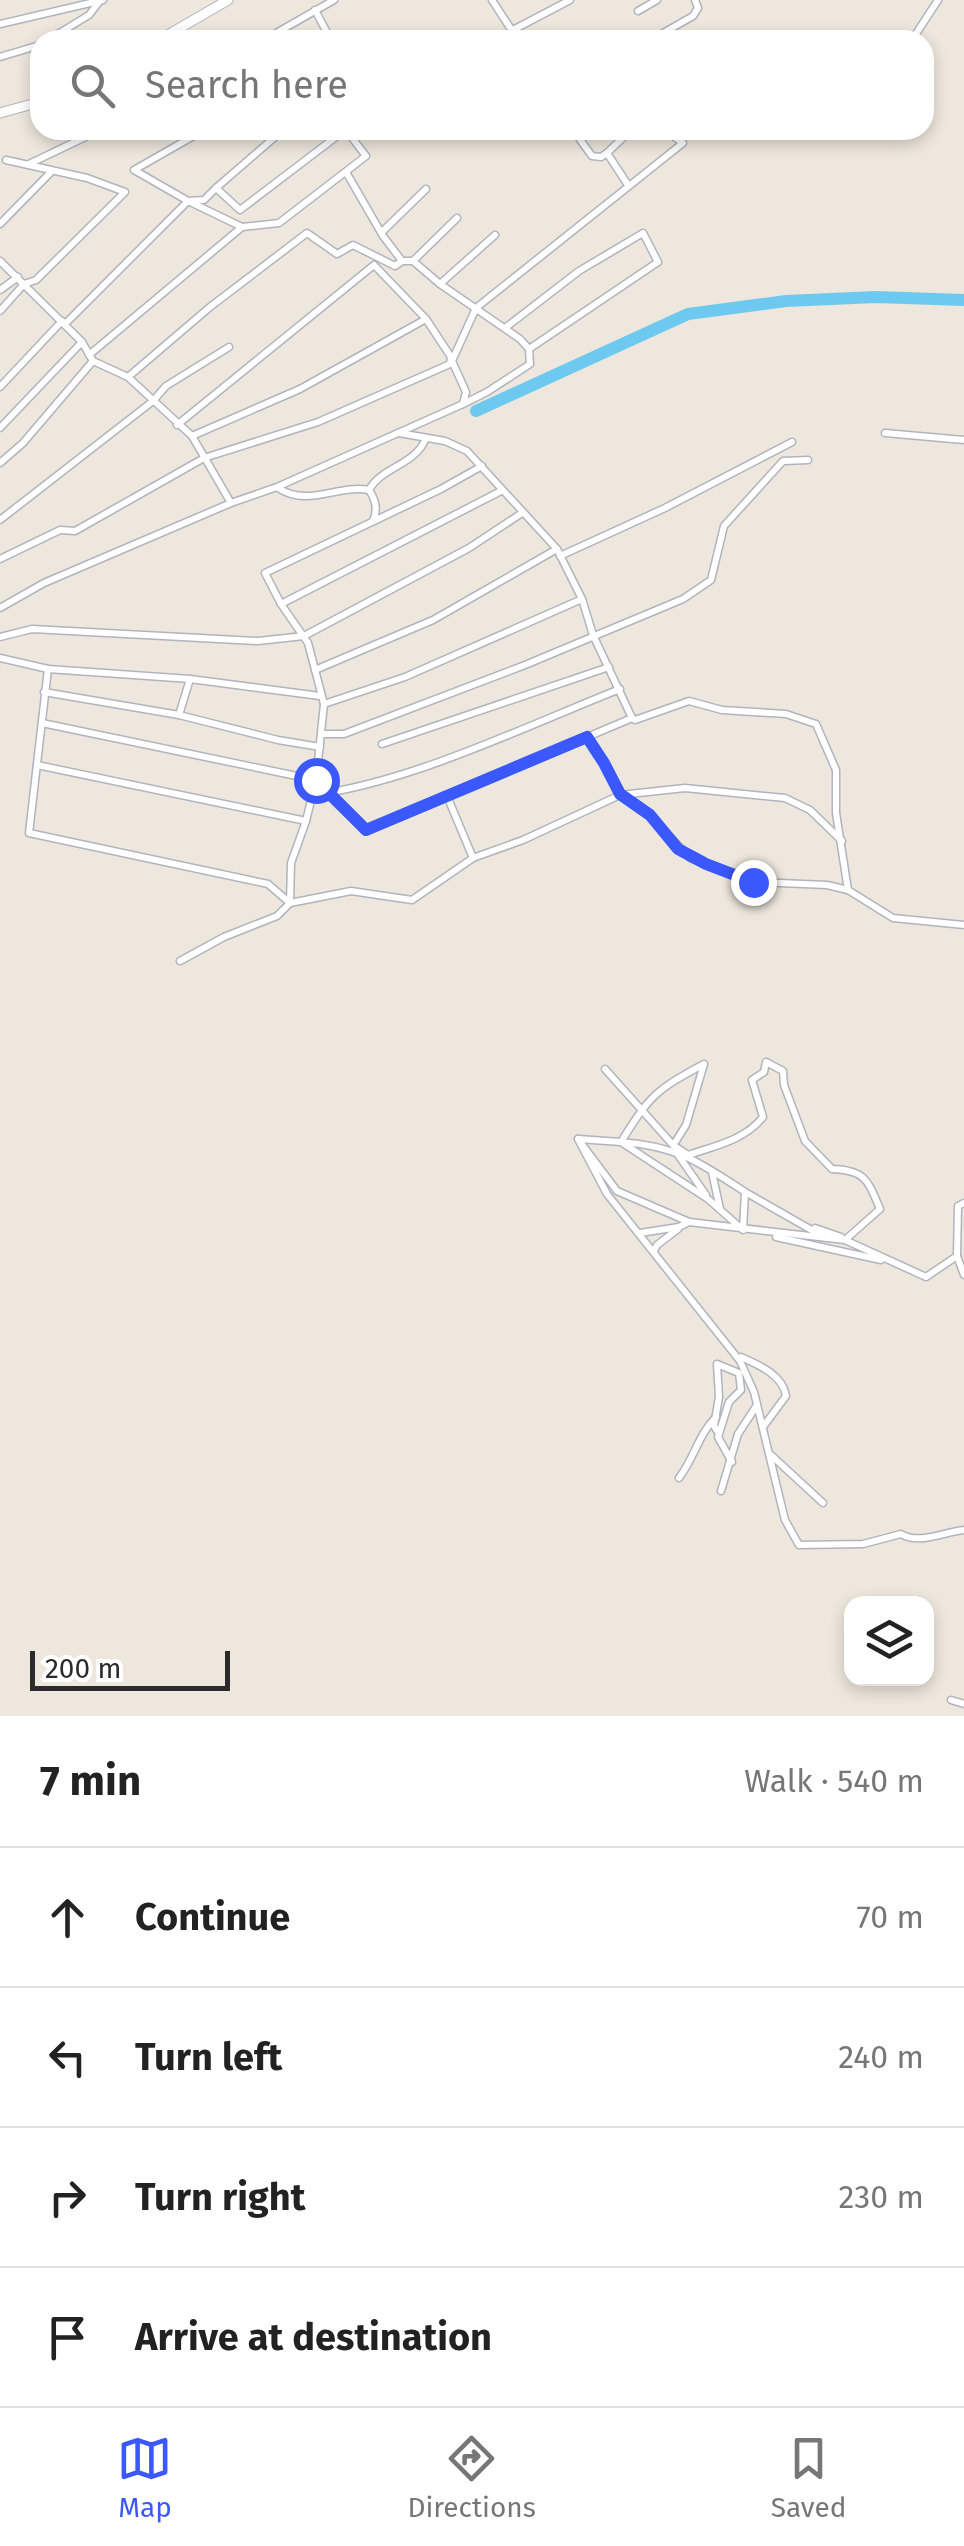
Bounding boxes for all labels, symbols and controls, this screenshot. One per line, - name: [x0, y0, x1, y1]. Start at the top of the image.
- search box: [30, 30, 934, 140]
- icon: search: [65, 58, 120, 113]
- text: Search here: [145, 62, 348, 108]
- route start: [294, 758, 340, 804]
- route end: [731, 860, 777, 906]
- map controls: [844, 1596, 934, 1686]
- button: layers: [844, 1596, 934, 1686]
- scale bar: [30, 1646, 230, 1690]
- text: 200 m: [45, 1652, 122, 1685]
- text: 7 min: [40, 1756, 141, 1806]
- text: Walk · 540 m: [744, 1762, 924, 1800]
- icon: ahead: [40, 1890, 95, 1945]
- text: Continue: [135, 1894, 290, 1940]
- text: 70 m: [856, 1898, 924, 1936]
- icon: left: [40, 2030, 95, 2085]
- text: Turn left: [135, 2034, 282, 2080]
- text: 240 m: [838, 2038, 924, 2076]
- icon: right: [40, 2170, 95, 2225]
- text: Turn right: [135, 2174, 305, 2220]
- text: 230 m: [839, 2178, 924, 2216]
- icon: arrive: [40, 2310, 95, 2365]
- text: Arrive at destination: [135, 2314, 492, 2360]
- tab: Map: [117, 2431, 172, 2524]
- tab: Directions: [407, 2431, 536, 2524]
- tab: Saved: [771, 2431, 847, 2524]

